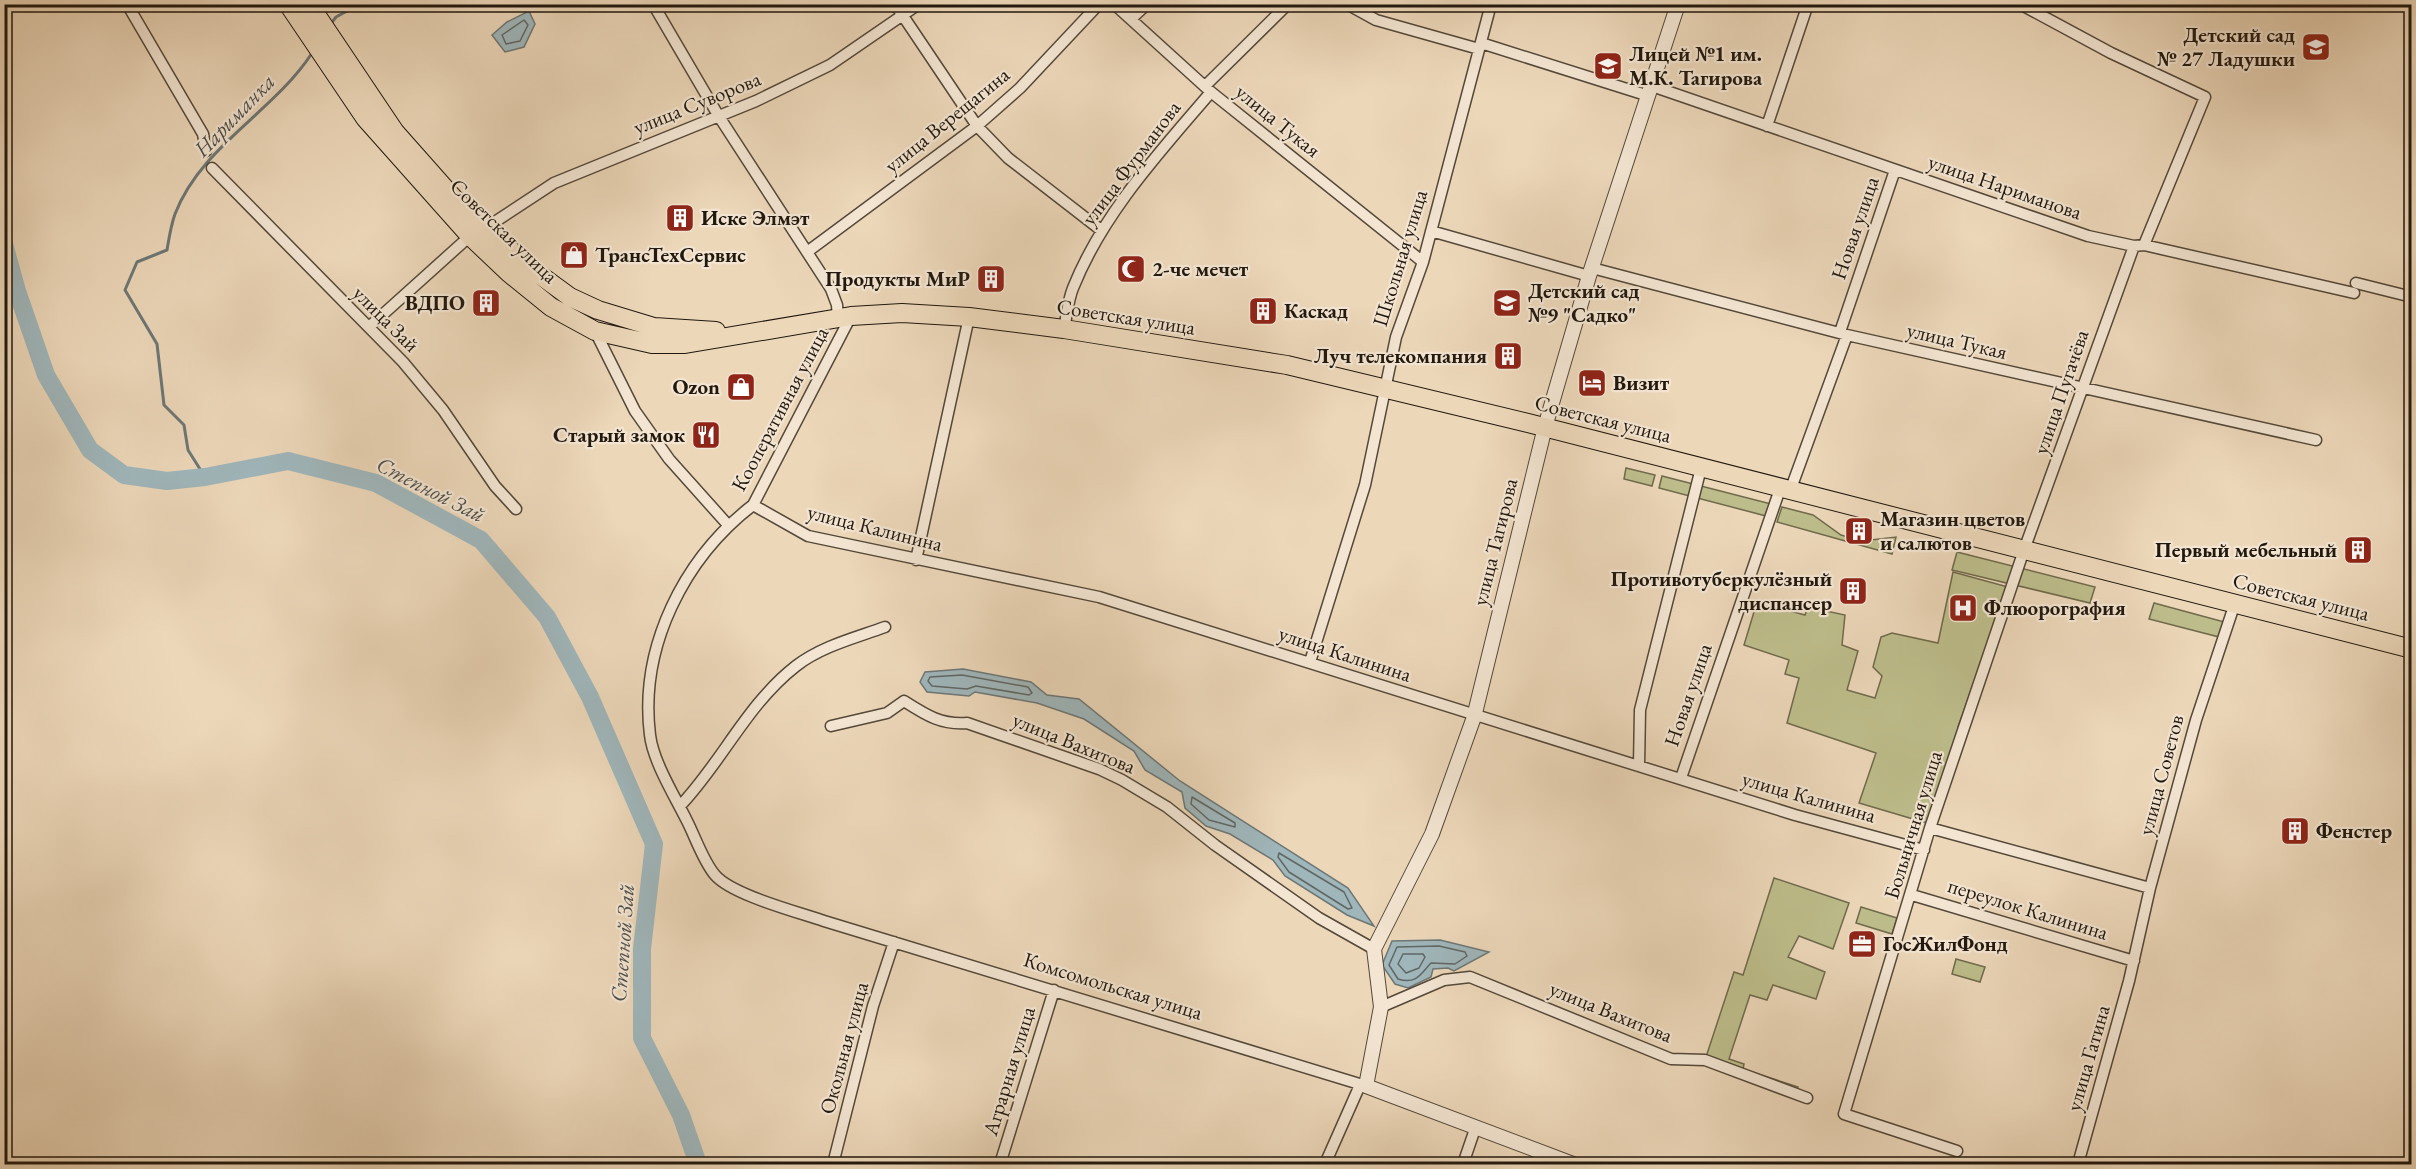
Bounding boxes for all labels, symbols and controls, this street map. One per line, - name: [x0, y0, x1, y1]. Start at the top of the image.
- place label: Детский сад № 27 Ладушки: [2157, 21, 2295, 72]
- school or university icon: Детский сад № 27 Ладушки: [2300, 31, 2332, 63]
- place label: Лицей №1 им. М.К. Тагирова: [1629, 40, 1763, 91]
- school or university icon: Лицей №1 им. М.К. Тагирова: [1592, 50, 1624, 82]
- street label: улица Верещагина: [879, 60, 1015, 178]
- street label: улица Суворова: [629, 64, 765, 140]
- water label: Нариманка: [187, 68, 281, 164]
- street label: улица Тукая: [1230, 78, 1326, 163]
- street label: улица Фурманова: [1075, 94, 1187, 230]
- street label: улица Нариманова: [1925, 148, 2086, 226]
- street label: Советская улица: [445, 172, 565, 289]
- street label: Новая улица: [1824, 172, 1885, 283]
- street label: Школьная улица: [1366, 186, 1433, 329]
- building icon: Иске Элмэт: [664, 202, 696, 234]
- place label: Иске Элмэт: [701, 204, 810, 231]
- shop icon: ТрансТехСервис: [558, 239, 590, 271]
- place label: ТрансТехСервис: [595, 241, 746, 268]
- mosque icon: 2-че мечет: [1115, 253, 1147, 285]
- place label: 2-че мечет: [1152, 255, 1249, 282]
- building icon: Продукты МиР: [975, 263, 1007, 295]
- place label: Продукты МиР: [825, 265, 970, 292]
- place label: Детский сад №9 "Садко": [1528, 277, 1640, 328]
- street label: улица Зай: [347, 280, 425, 358]
- building icon: ВДПО: [470, 287, 502, 319]
- school or university icon: Детский сад №9 "Садко": [1491, 287, 1523, 319]
- place label: ВДПО: [405, 289, 465, 316]
- street label: Советская улица: [1055, 292, 1198, 341]
- building icon: Каскад: [1247, 295, 1279, 327]
- place label: Каскад: [1284, 297, 1348, 324]
- street label: улица Тукая: [1904, 316, 2010, 365]
- street label: Кооперативная улица: [725, 321, 835, 496]
- street label: улица Пугачёва: [2027, 325, 2095, 458]
- building icon: Луч телекомпания: [1492, 340, 1524, 372]
- place label: Луч телекомпания: [1314, 342, 1487, 369]
- hotel icon: Визит: [1576, 367, 1608, 399]
- place label: Визит: [1613, 369, 1670, 396]
- shop icon: Ozon: [725, 371, 757, 403]
- place label: Ozon: [672, 373, 720, 400]
- street label: Советская улица: [1532, 388, 1675, 449]
- restaurant icon: Старый замок: [690, 419, 722, 451]
- place label: Старый замок: [553, 421, 685, 448]
- water label: Степной Зай: [372, 450, 490, 529]
- street label: улица Тагирова: [1466, 475, 1524, 608]
- street label: улица Калинина: [805, 498, 946, 557]
- place label: Магазин цветов и салютов: [1880, 505, 2025, 556]
- building icon: Магазин цветов и салютов: [1843, 515, 1875, 547]
- building icon: Первый мебельный: [2342, 534, 2374, 566]
- place label: Первый мебельный: [2155, 536, 2337, 563]
- place label: Противотуберкулёзный диспансер: [1611, 565, 1832, 616]
- street label: Советская улица: [2230, 566, 2373, 627]
- building icon: Противотуберкулёзный диспансер: [1837, 575, 1869, 607]
- hospital icon: Флюорография: [1947, 592, 1979, 624]
- place label: Флюорография: [1984, 594, 2126, 621]
- street label: улица Калинина: [1275, 619, 1416, 688]
- street label: Новая улица: [1657, 639, 1718, 750]
- street label: улица Вахитова: [1009, 706, 1140, 780]
- street label: улица Советов: [2131, 712, 2190, 838]
- street label: Больничная улица: [1877, 747, 1948, 902]
- street label: улица Калинина: [1739, 765, 1880, 829]
- building icon: Фенстер: [2279, 815, 2311, 847]
- place label: Фенстер: [2316, 817, 2392, 844]
- street label: переулок Калинина: [1945, 871, 2112, 946]
- water label: Степной Зай: [604, 883, 641, 1003]
- office icon: ГосЖилФонд: [1846, 928, 1878, 960]
- place label: ГосЖилФонд: [1883, 930, 2008, 957]
- street label: Комсомольская улица: [1020, 945, 1206, 1026]
- street label: улица Вахитова: [1546, 975, 1677, 1049]
- street label: Окольная улица: [813, 978, 874, 1117]
- street label: улица Гатина: [2059, 1001, 2116, 1114]
- street label: Аграрная улица: [976, 1002, 1041, 1140]

